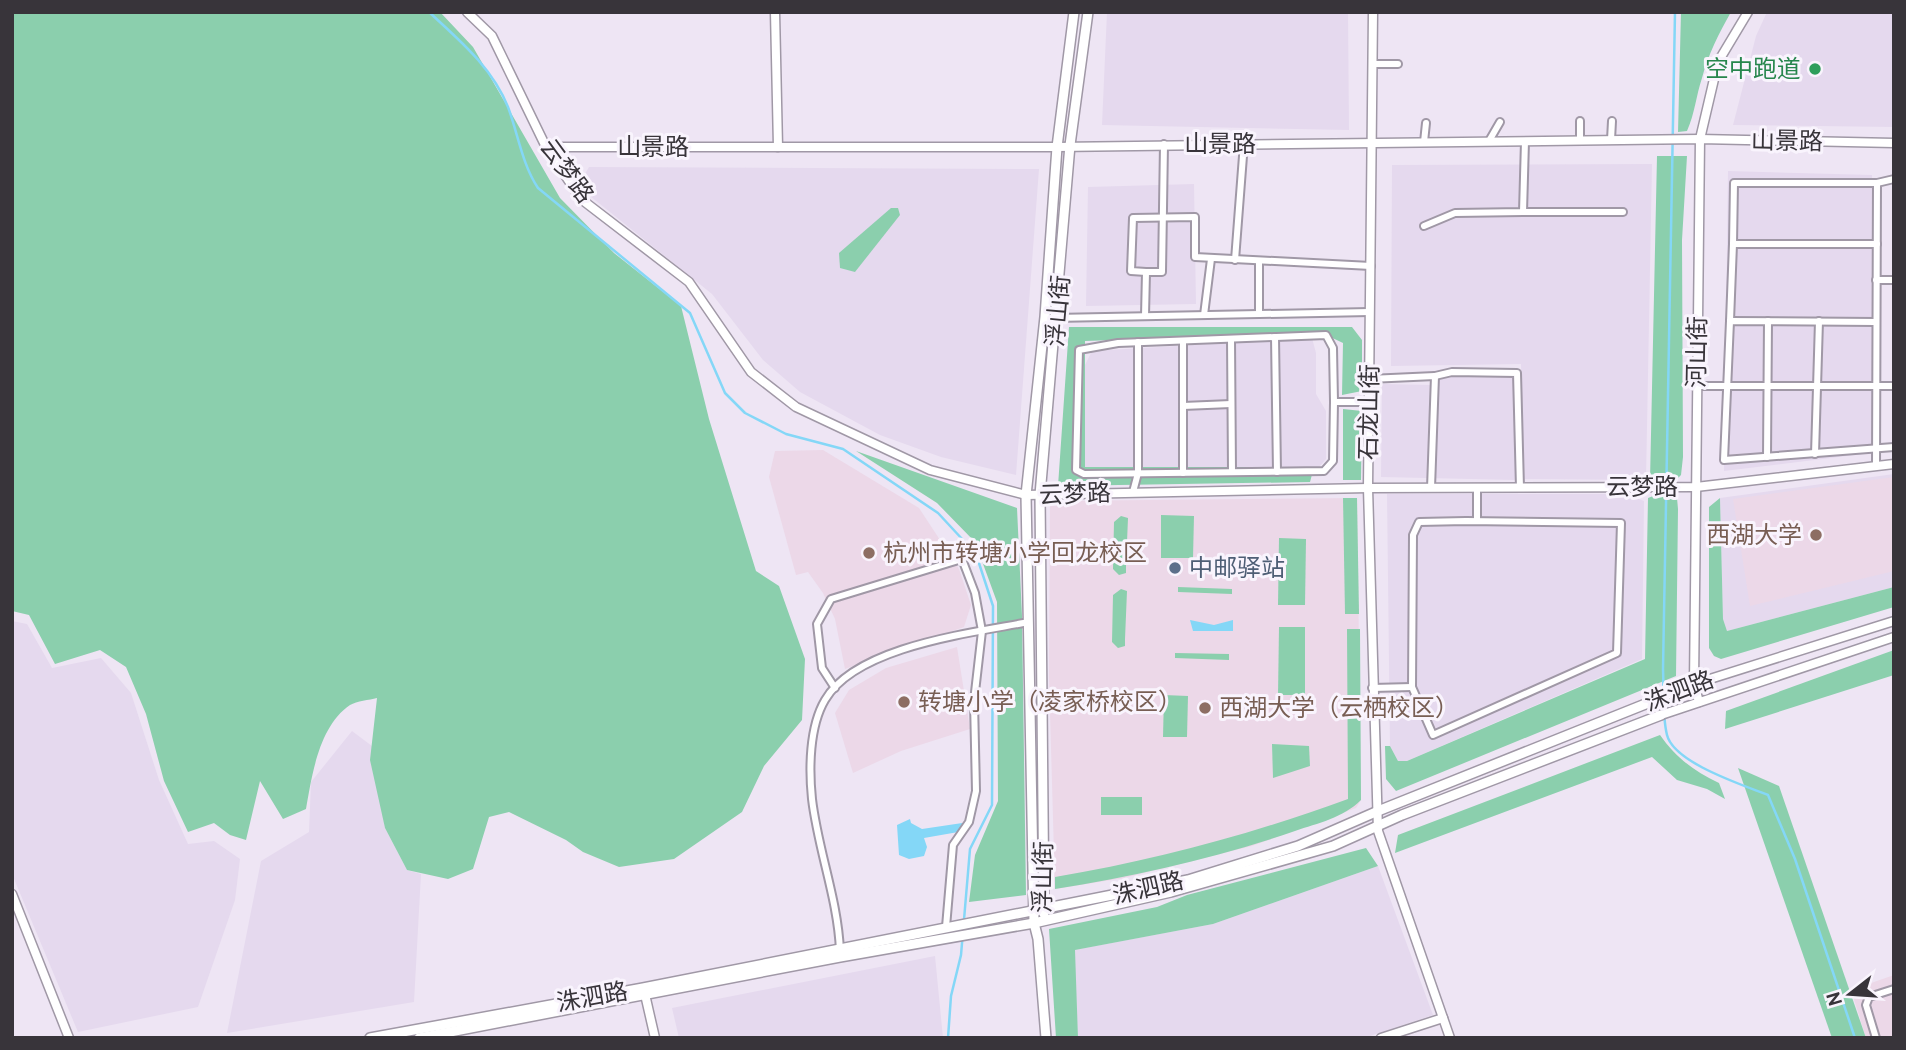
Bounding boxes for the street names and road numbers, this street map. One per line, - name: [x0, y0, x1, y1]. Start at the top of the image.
- street label: 山景路: [1751, 127, 1823, 159]
- street label: 山景路: [1184, 131, 1256, 161]
- street label: 云梦路: [532, 134, 599, 210]
- street label: 山景路: [617, 134, 689, 164]
- street label: 浮山街: [1042, 274, 1078, 348]
- street label: 河山街: [1683, 316, 1715, 388]
- street label: 石龙山街: [1355, 364, 1387, 460]
- street label: 云梦路: [1606, 474, 1678, 504]
- street label: 云梦路: [1039, 480, 1112, 512]
- street label: 洙泗路: [1641, 666, 1719, 720]
- street label: 浮山街: [1029, 841, 1061, 913]
- street label: 洙泗路: [1110, 867, 1187, 913]
- street label: 洙泗路: [554, 978, 630, 1020]

